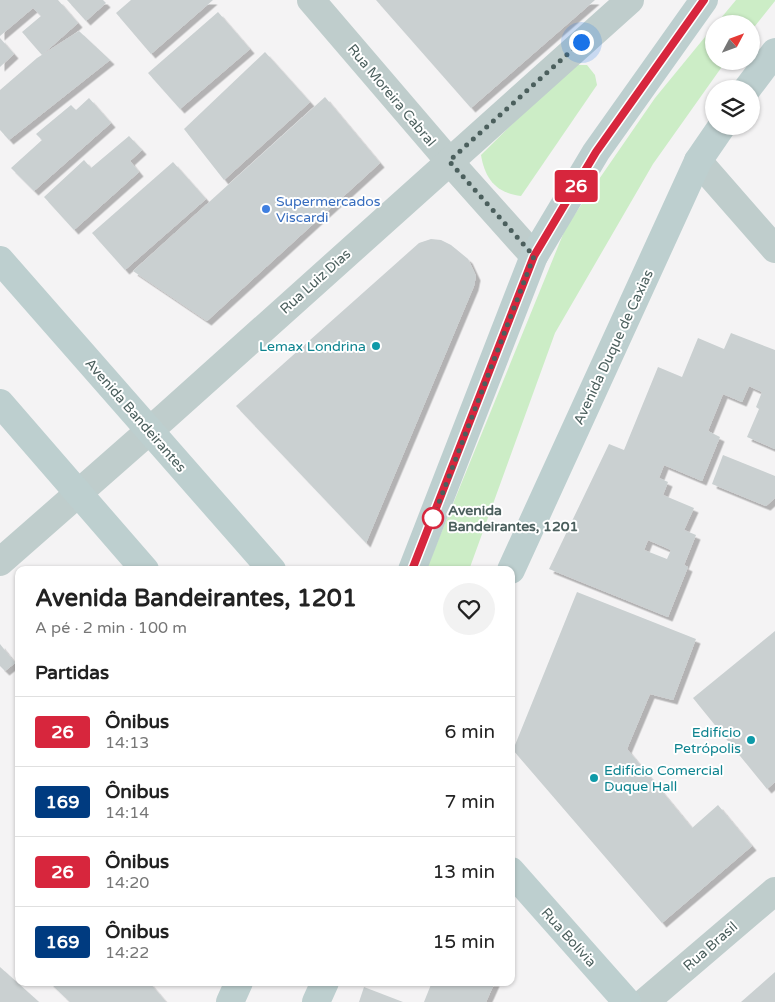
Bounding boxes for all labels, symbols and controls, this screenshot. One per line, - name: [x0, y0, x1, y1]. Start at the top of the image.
- north arrow: [705, 15, 760, 70]
- map controls: [705, 15, 760, 135]
- your location: [569, 30, 594, 55]
- street label: Rua Moreira Cabral: [344, 41, 439, 150]
- button: layers: [705, 80, 760, 135]
- line badge: 26: [554, 170, 598, 202]
- text: 26: [565, 175, 587, 197]
- place label: Supermercados Viscardi: [276, 193, 381, 226]
- marker: Supermercados Viscardi: [260, 203, 272, 215]
- street label: Rua Luiz Dias: [277, 245, 354, 318]
- street label: Avenida Duque de Caxias: [570, 267, 657, 427]
- place label: Lemax Londrina: [259, 338, 366, 355]
- marker: Lemax Londrina: [370, 340, 382, 352]
- street label: Avenida Bandeirantes: [82, 355, 190, 476]
- place label: Avenida Bandeirantes, 1201: [448, 502, 578, 535]
- marker: Avenida Bandeirantes, 1201: [422, 507, 444, 529]
- button: heart: [443, 583, 495, 635]
- text: Avenida Bandeirantes, 1201: [35, 584, 357, 613]
- text: A pé · 2 min · 100 m: [35, 618, 187, 638]
- text: Partidas: [35, 662, 109, 684]
- text: Ônibus: [105, 711, 169, 733]
- text: 26: [51, 721, 74, 743]
- text: 6 min: [444, 721, 495, 743]
- place label: Edifício Petrópolis: [674, 724, 741, 757]
- text: 14:13: [105, 733, 149, 753]
- marker: Edifício Petrópolis: [745, 734, 757, 746]
- place label: Edifício Comercial Duque Hall: [604, 762, 723, 795]
- marker: Edifício Comercial Duque Hall: [588, 772, 600, 784]
- text: Ônibus: [105, 781, 169, 803]
- text: 169: [46, 791, 79, 813]
- text: 7 min: [444, 791, 495, 813]
- text: 14:14: [105, 803, 149, 823]
- text: Ônibus: [105, 851, 169, 873]
- text: 26: [51, 861, 74, 883]
- text: 13 min: [432, 861, 495, 883]
- text: 14:20: [105, 873, 149, 893]
- street label: Rua Bolívia: [538, 904, 600, 970]
- street label: Rua Brasil: [680, 918, 741, 975]
- text: Ônibus: [105, 921, 169, 943]
- text: 169: [46, 931, 79, 953]
- text: 15 min: [432, 931, 495, 953]
- text: 14:22: [105, 943, 149, 963]

